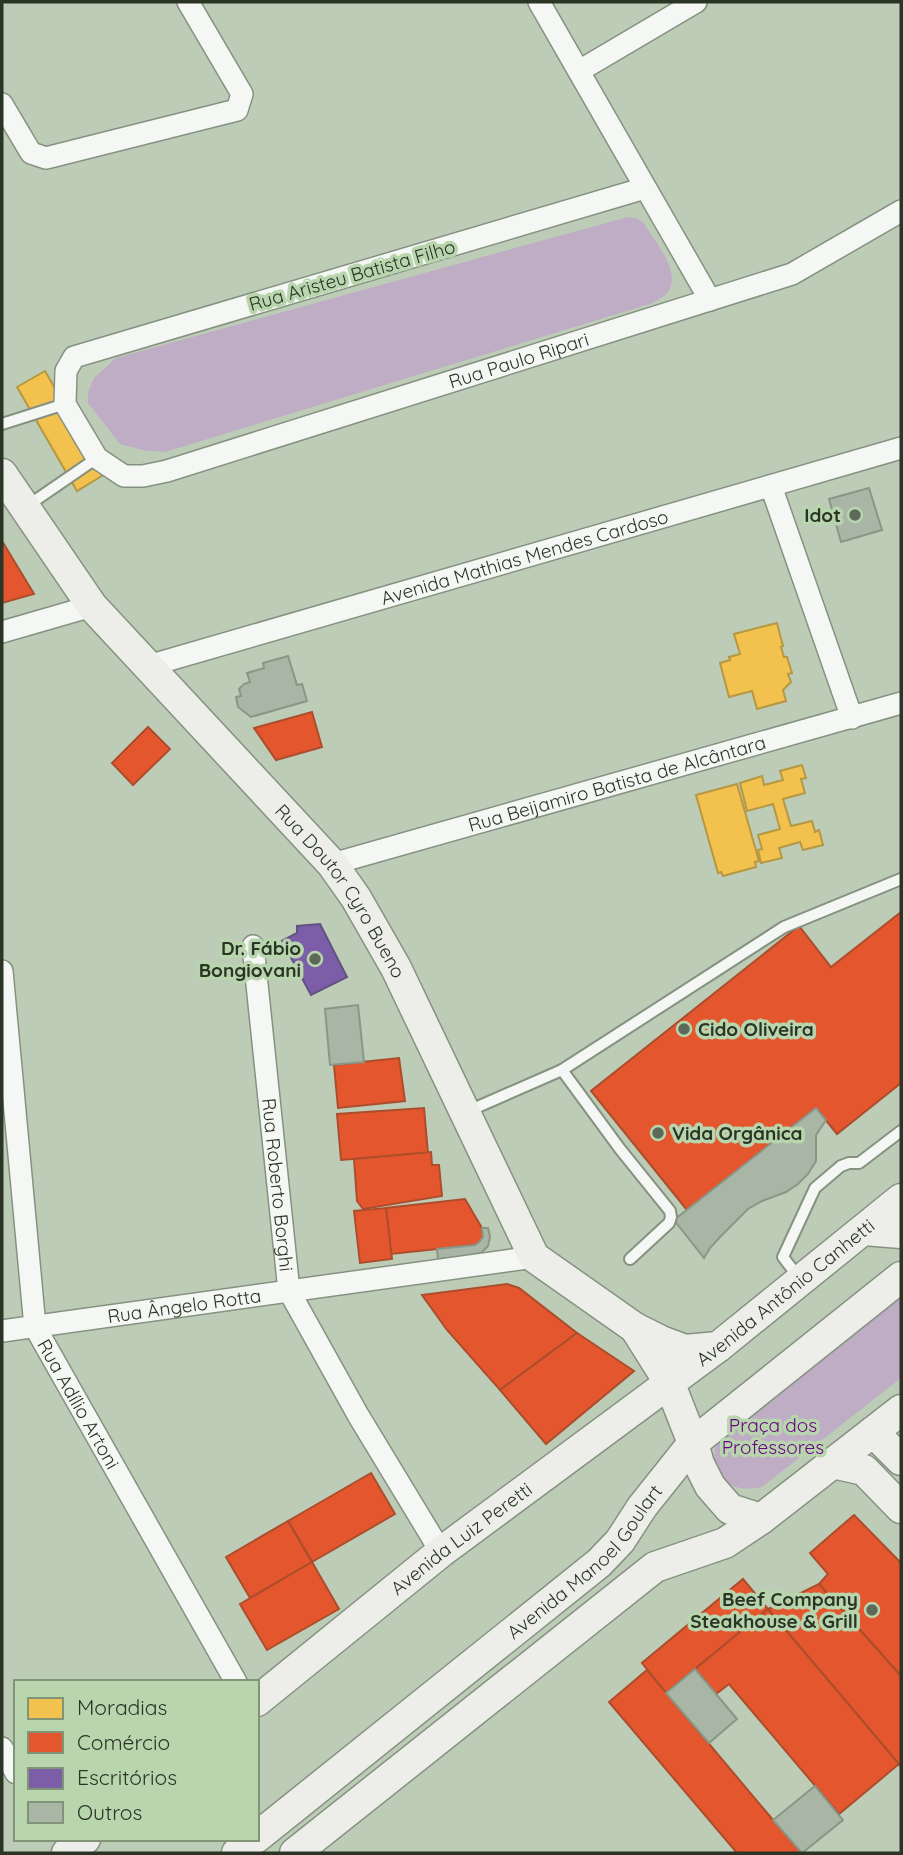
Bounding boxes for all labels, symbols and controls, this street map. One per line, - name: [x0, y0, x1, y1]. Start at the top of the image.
- street label: Rua Aristeu Batista Filho: [246, 234, 458, 316]
- street label: Rua Paulo Ripari: [446, 327, 592, 394]
- place label: Idot: [804, 503, 841, 527]
- street label: Avenida Mathias Mendes Cardoso: [378, 504, 671, 610]
- marker: Idot: [847, 507, 863, 523]
- street label: Rua Beijamiro Batista de Alcântara: [465, 730, 768, 837]
- street label: Rua Doutor Cyro Bueno: [270, 799, 411, 982]
- place label: Dr. Fábio Bongiovani: [199, 936, 301, 982]
- marker: Dr. Fábio Bongiovani: [307, 951, 323, 967]
- place label: Cido Oliveira: [698, 1017, 814, 1041]
- marker: Cido Oliveira: [676, 1021, 692, 1037]
- street label: Rua Roberto Borghi: [257, 1097, 299, 1273]
- place label: Vida Orgânica: [672, 1121, 803, 1145]
- marker: Vida Orgânica: [650, 1125, 666, 1141]
- street label: Avenida Antônio Canhetti: [691, 1213, 879, 1371]
- street label: Rua Ângelo Rotta: [106, 1283, 263, 1328]
- street label: Rua Adílio Artoni: [32, 1335, 125, 1473]
- park label: Praça dos Professores: [722, 1413, 824, 1459]
- street label: Avenida Luiz Peretti: [386, 1477, 537, 1600]
- street label: Avenida Manoel Goulart: [502, 1480, 667, 1644]
- place label: Beef Company Steakhouse & Grill: [690, 1587, 858, 1633]
- marker: Beef Company Steakhouse & Grill: [864, 1602, 880, 1618]
- legend: [14, 1680, 259, 1841]
- text: Moradias: [77, 1694, 167, 1720]
- text: Comércio: [77, 1729, 170, 1755]
- text: Escritórios: [77, 1764, 177, 1790]
- text: Outros: [77, 1799, 142, 1825]

